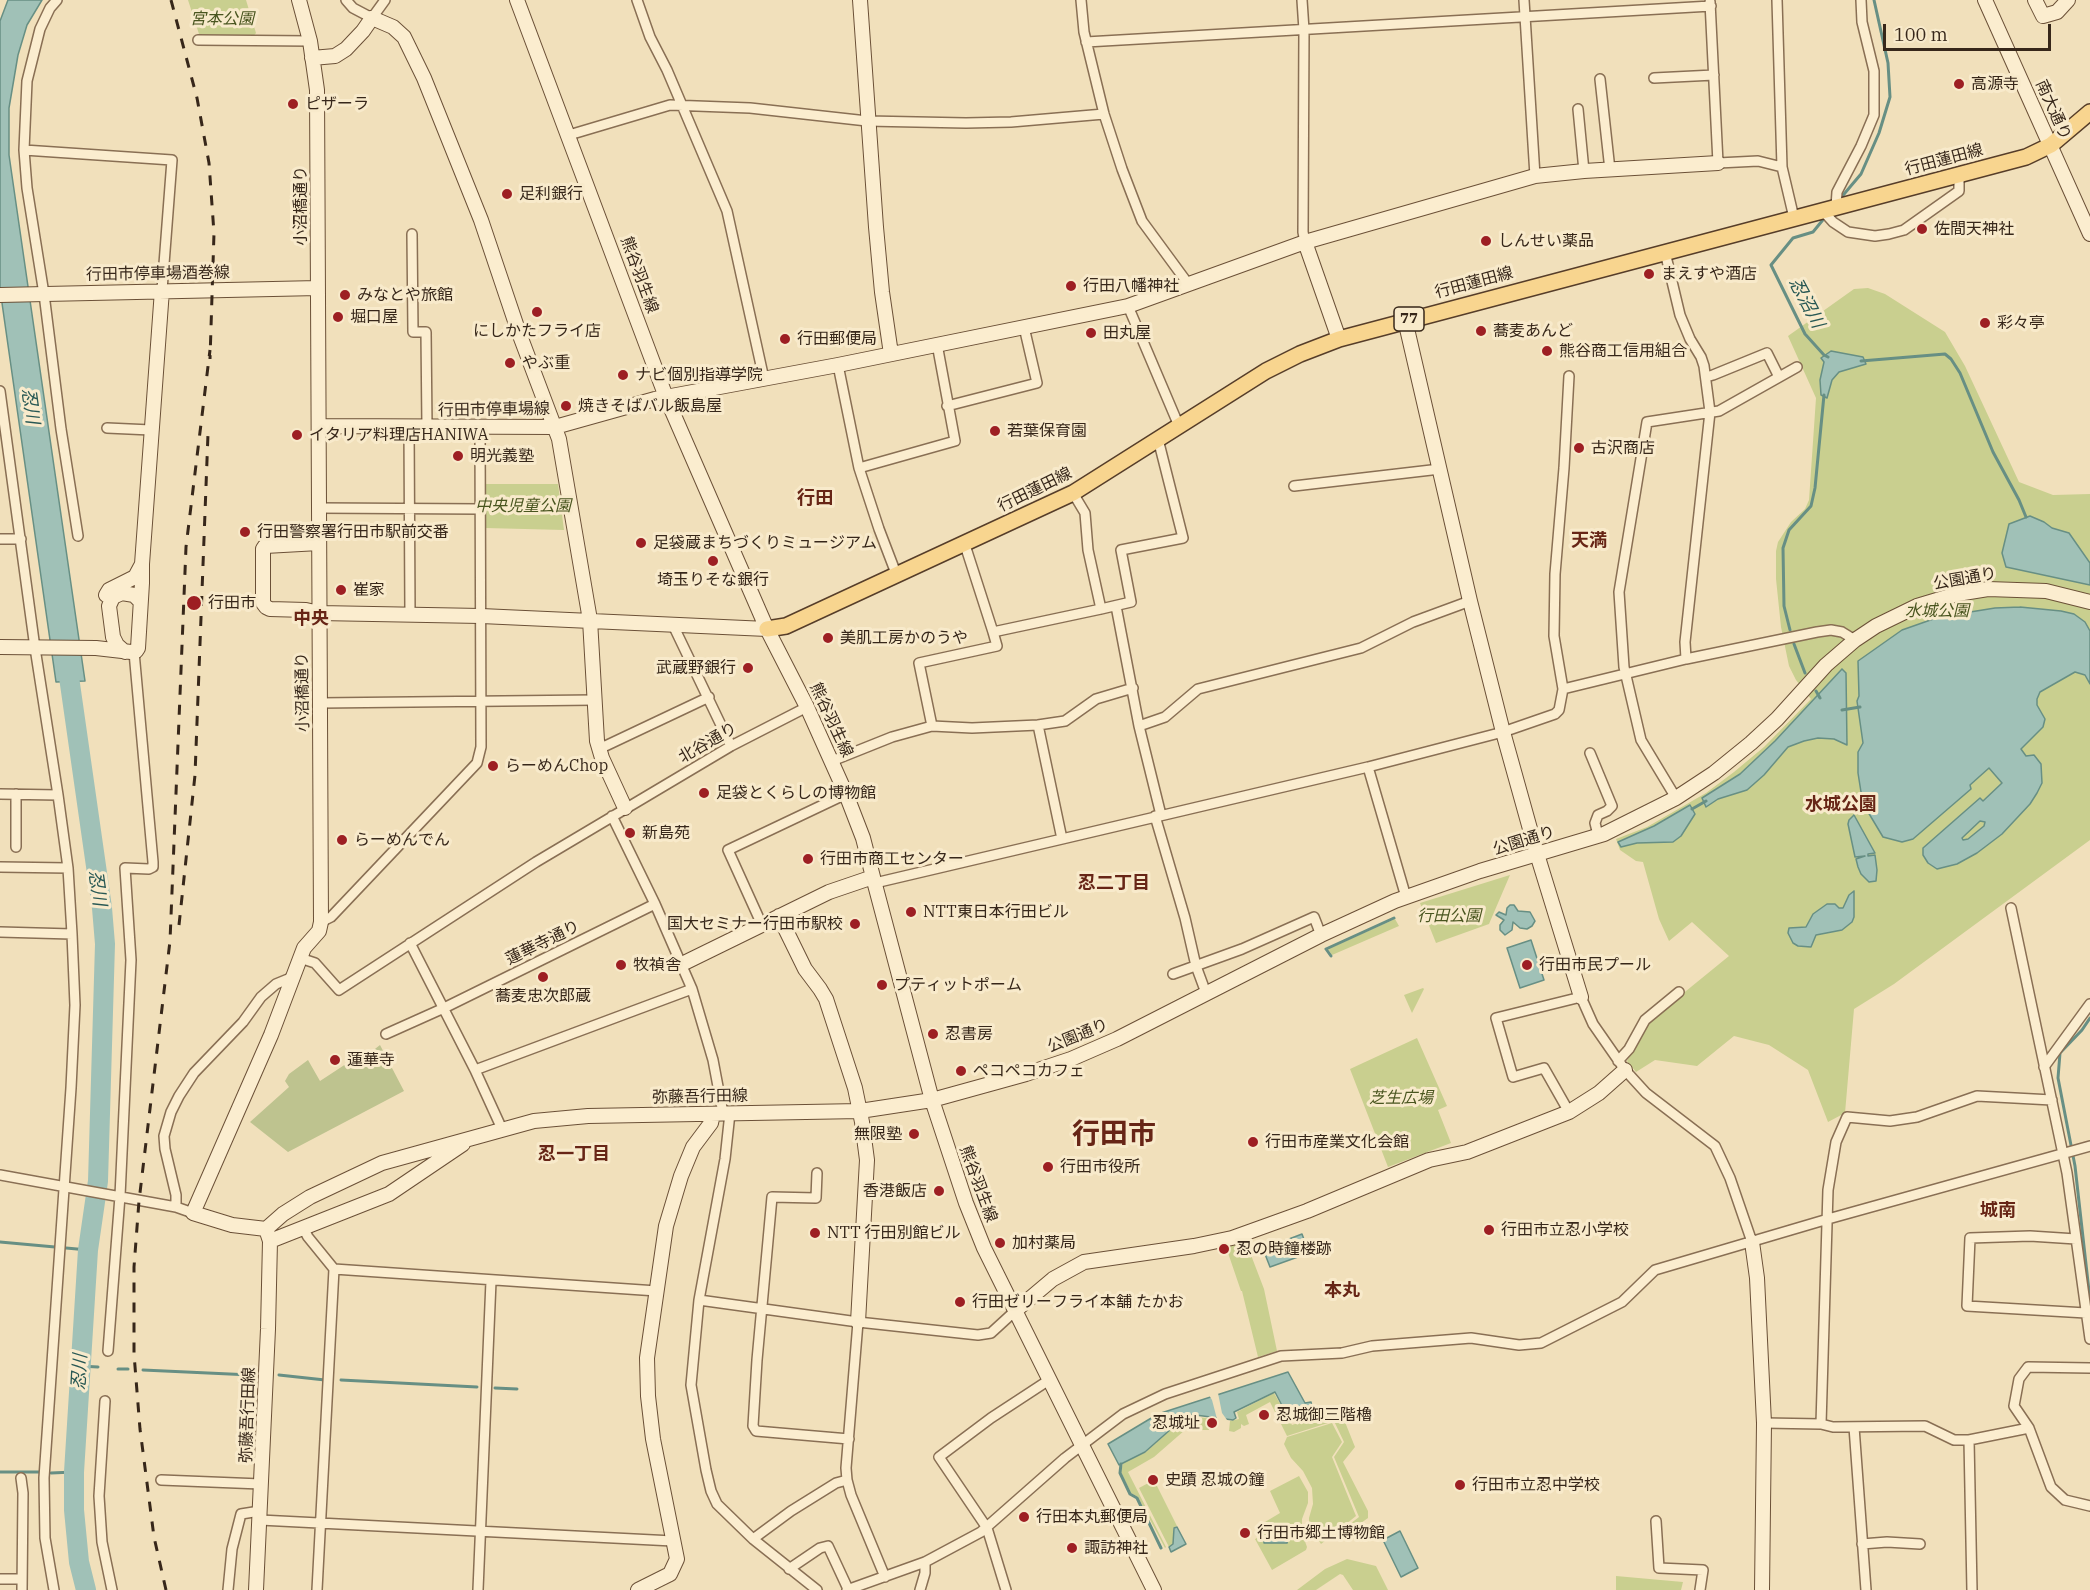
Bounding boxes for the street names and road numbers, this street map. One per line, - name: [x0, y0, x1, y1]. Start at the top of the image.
- street label: 南大通り: [2031, 77, 2075, 143]
- street label: 行田蓮田線: [1903, 140, 1985, 180]
- street label: 小沼橋通り: [291, 166, 311, 246]
- street label: 熊谷羽生線: [616, 234, 662, 316]
- street label: 行田市停車場酒巻線: [86, 263, 230, 285]
- street label: 行田蓮田線: [1433, 263, 1515, 303]
- road number: 77: [1394, 307, 1424, 331]
- street label: 行田市停車場線: [438, 399, 550, 421]
- street label: 行田蓮田線: [995, 464, 1075, 516]
- street label: 公園通り: [1932, 564, 1998, 594]
- street label: 小沼橋通り: [293, 652, 313, 732]
- street label: 熊谷羽生線: [805, 680, 857, 760]
- street label: 北谷通り: [675, 719, 741, 767]
- street label: 公園通り: [1491, 822, 1557, 860]
- street label: 蓮華寺通り: [503, 917, 583, 969]
- street label: 公園通り: [1045, 1015, 1111, 1057]
- street label: 弥藤吾行田線: [652, 1087, 748, 1107]
- street label: 熊谷羽生線: [955, 1143, 1001, 1225]
- street label: 弥藤吾行田線: [237, 1367, 259, 1463]

